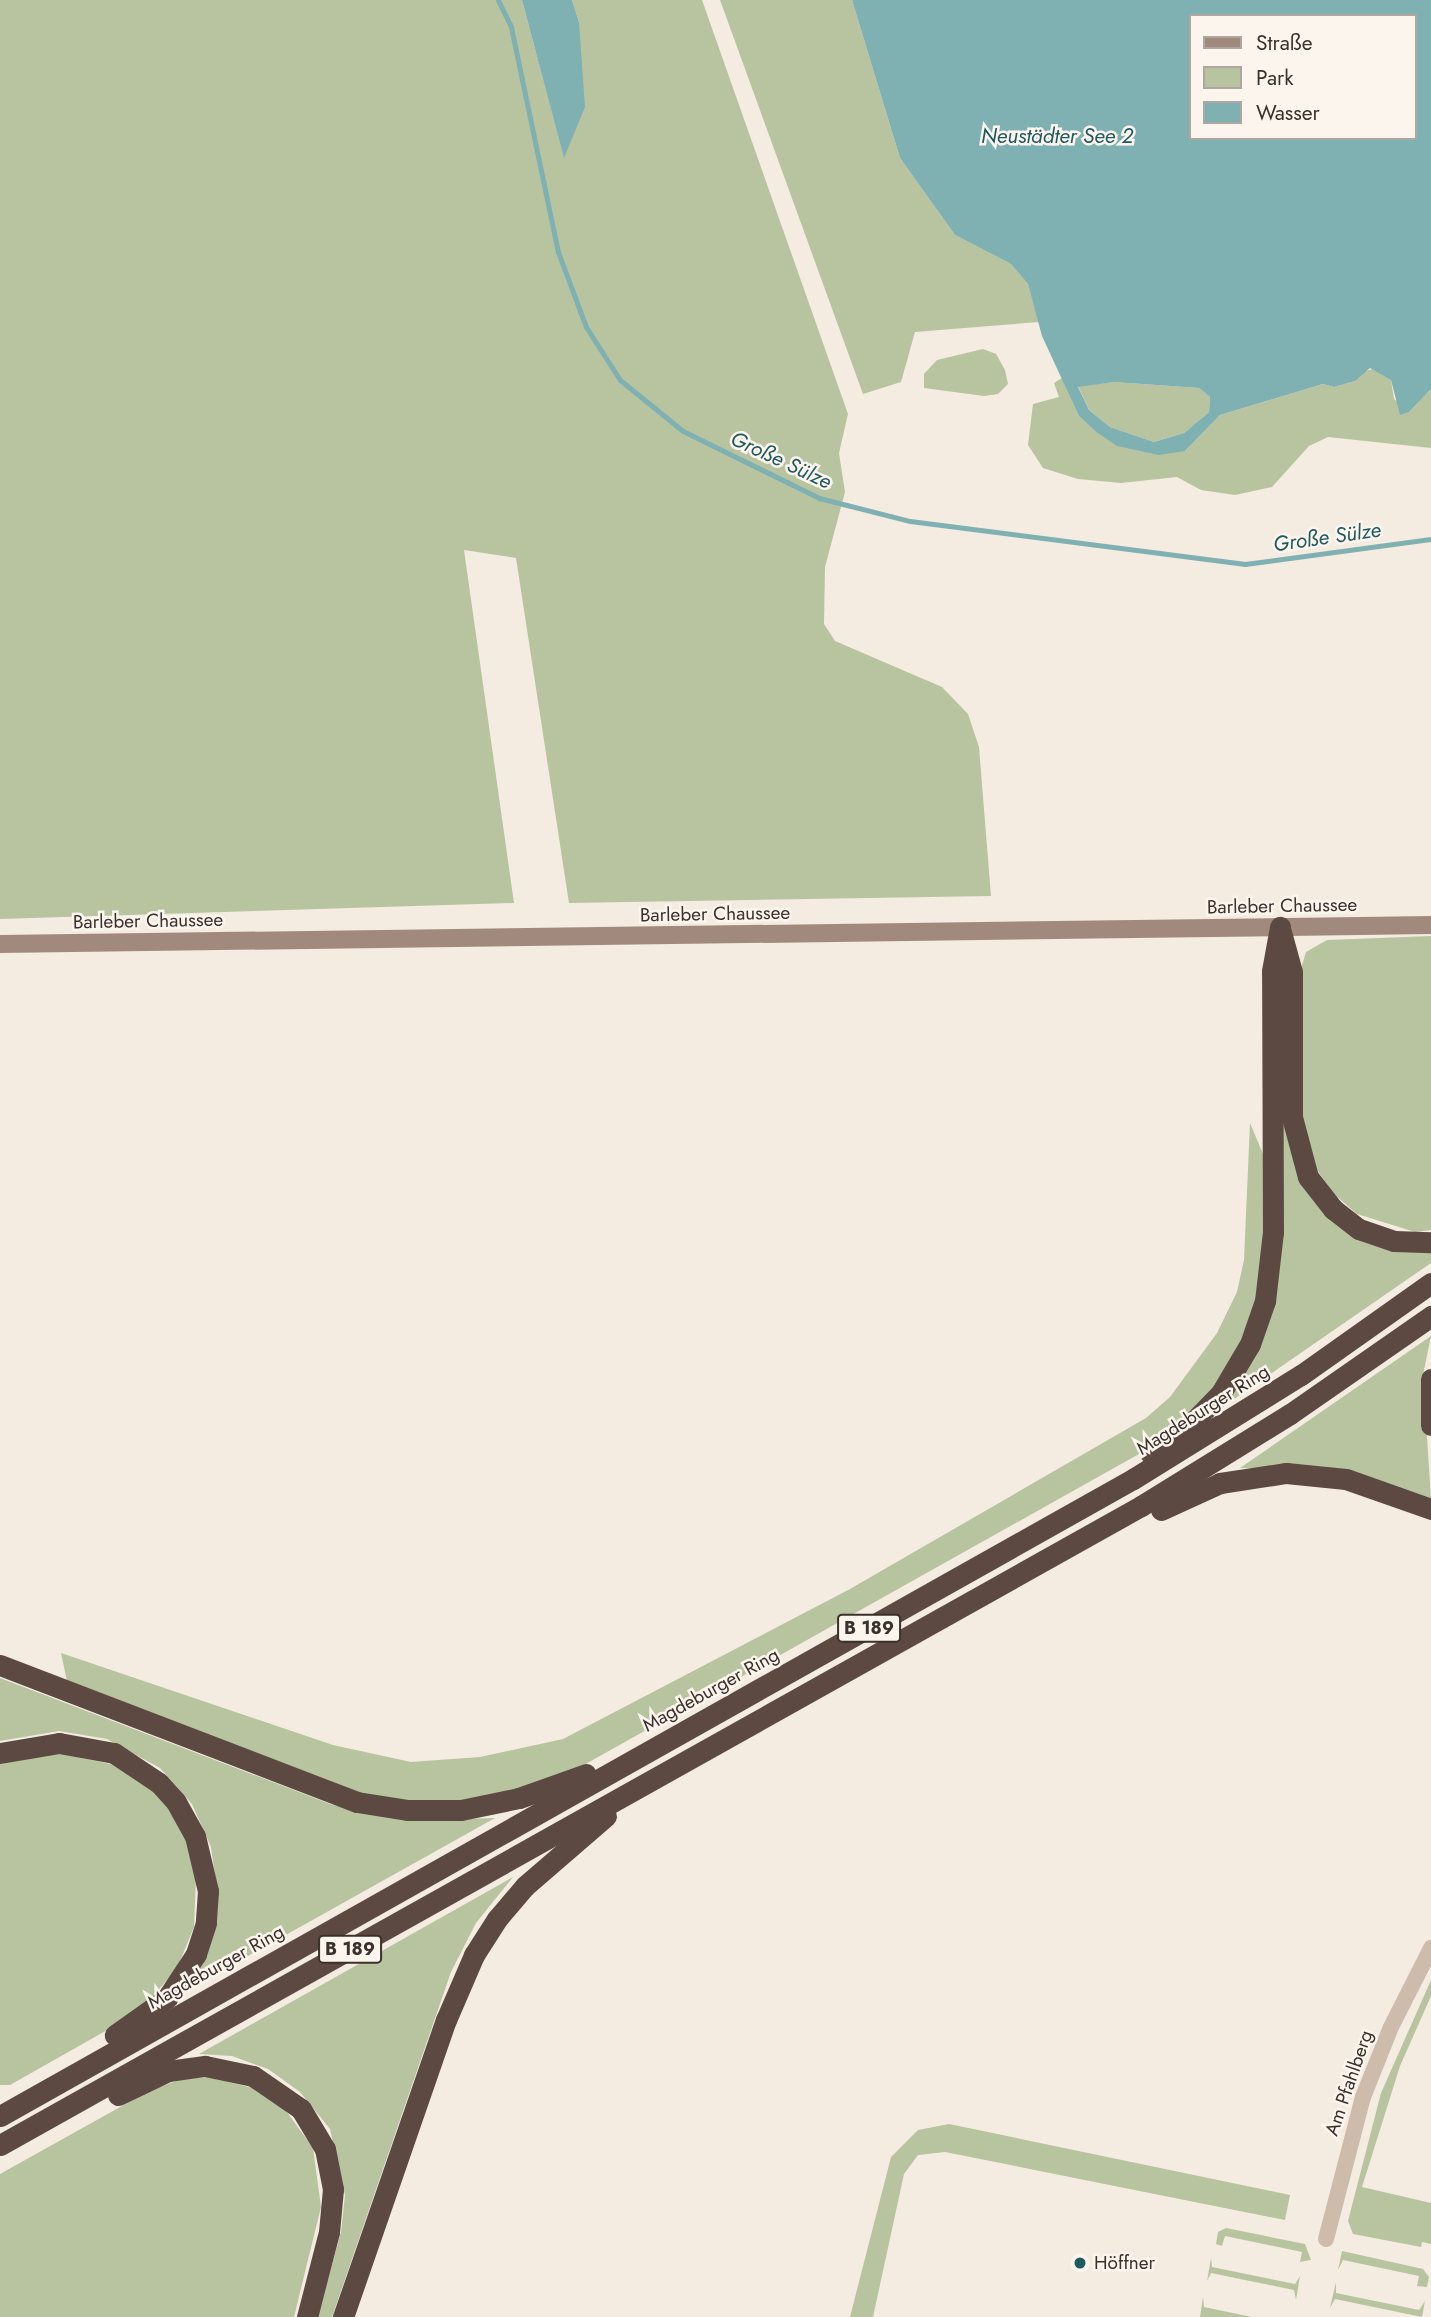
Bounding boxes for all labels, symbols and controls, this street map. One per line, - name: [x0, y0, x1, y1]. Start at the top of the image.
- legend: [1190, 14, 1417, 140]
- text: Straße: [1256, 28, 1313, 58]
- text: Park: [1256, 63, 1293, 93]
- text: Wasser: [1256, 98, 1320, 128]
- water label: Neustädter See 2: [981, 123, 1133, 149]
- water label: Große Sülze: [727, 426, 835, 494]
- water label: Große Sülze: [1272, 517, 1382, 557]
- street label: Barleber Chaussee: [1207, 893, 1357, 919]
- street label: Barleber Chaussee: [640, 901, 790, 927]
- street label: Barleber Chaussee: [73, 908, 223, 934]
- street label: Magdeburger Ring: [1132, 1360, 1274, 1460]
- road number: B 189: [836, 1614, 902, 1643]
- street label: Magdeburger Ring: [639, 1643, 783, 1737]
- street label: Magdeburger Ring: [144, 1920, 288, 2014]
- road number: B 189: [317, 1935, 383, 1964]
- street label: Am Pfahlberg: [1320, 2027, 1378, 2139]
- place label: Höffner: [1094, 2252, 1155, 2274]
- marker: Höffner: [1072, 2255, 1088, 2271]

